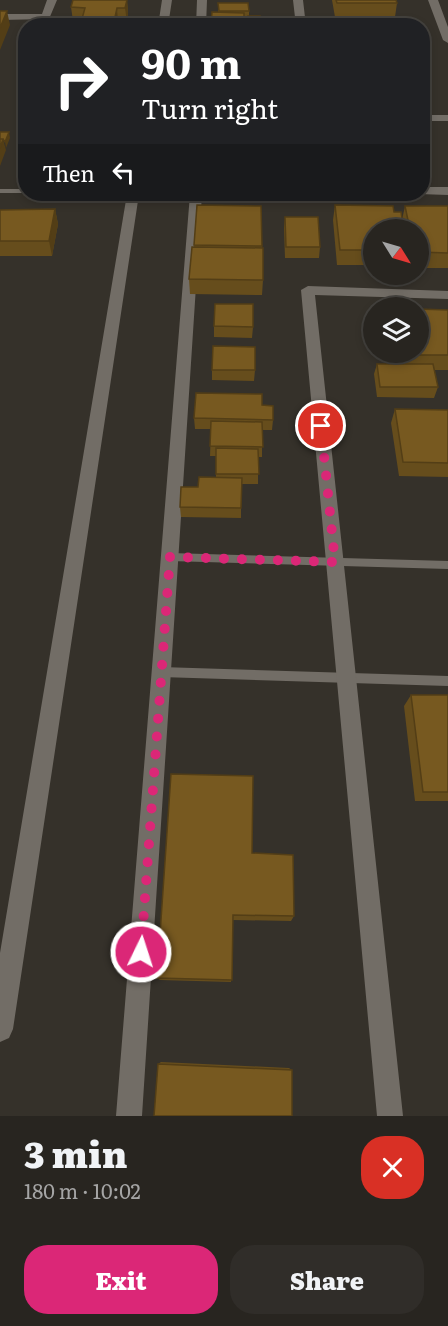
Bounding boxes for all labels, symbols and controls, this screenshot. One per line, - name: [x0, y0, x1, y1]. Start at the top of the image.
- text: 90 m: [141, 30, 241, 92]
- icon: right: [42, 42, 120, 120]
- text: Turn right: [141, 87, 278, 127]
- text: Then: [42, 156, 95, 189]
- icon: left: [107, 156, 140, 189]
- north arrow: [363, 219, 429, 285]
- map controls: [363, 219, 429, 363]
- button: layers: [363, 297, 429, 363]
- pin: [295, 400, 346, 451]
- icon: arrive: [304, 409, 337, 442]
- position arrow: [109, 920, 173, 984]
- text: 3 min: [24, 1126, 128, 1179]
- button: close: [361, 1136, 424, 1199]
- text: 180 m · 10:02: [24, 1175, 141, 1205]
- button: Exit: [24, 1245, 218, 1314]
- button: Share: [230, 1245, 424, 1314]

